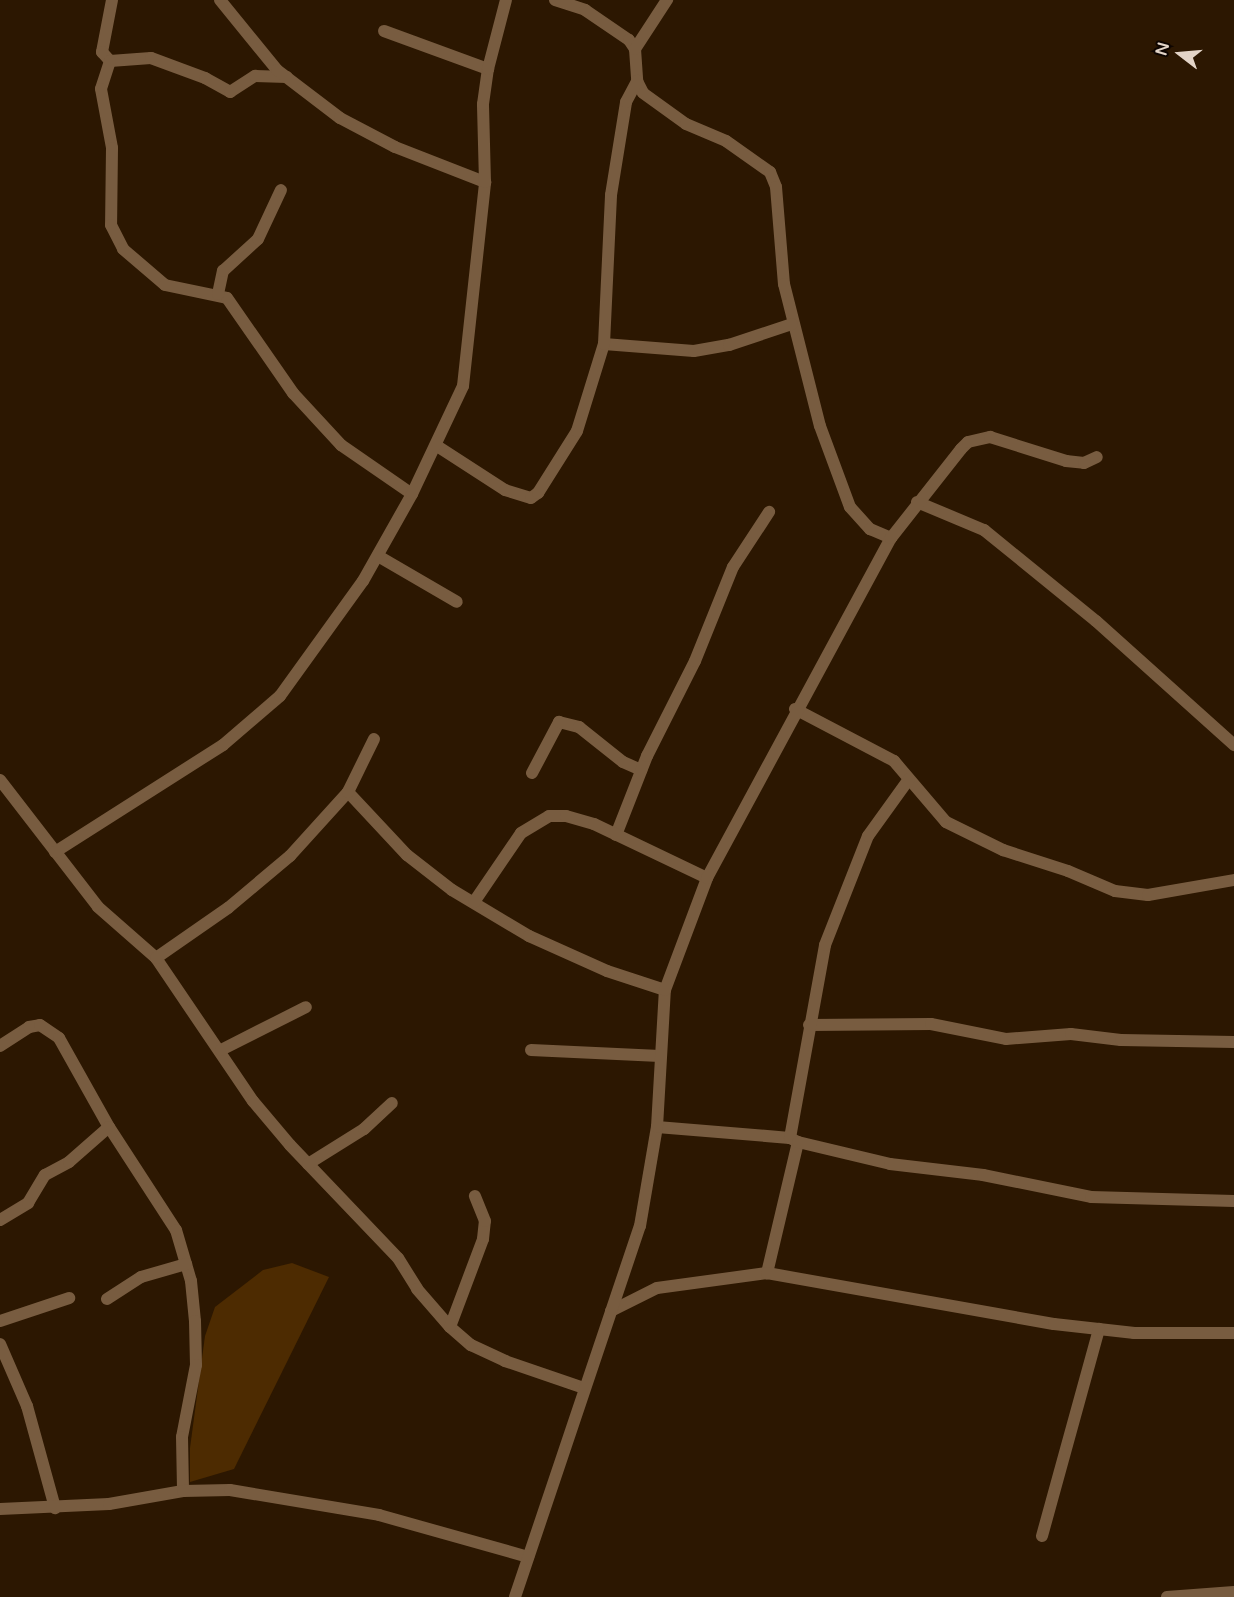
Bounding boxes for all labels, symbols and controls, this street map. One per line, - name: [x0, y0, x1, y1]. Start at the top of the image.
- north arrow: [1150, 24, 1210, 84]
- text: N: [1151, 40, 1174, 58]

